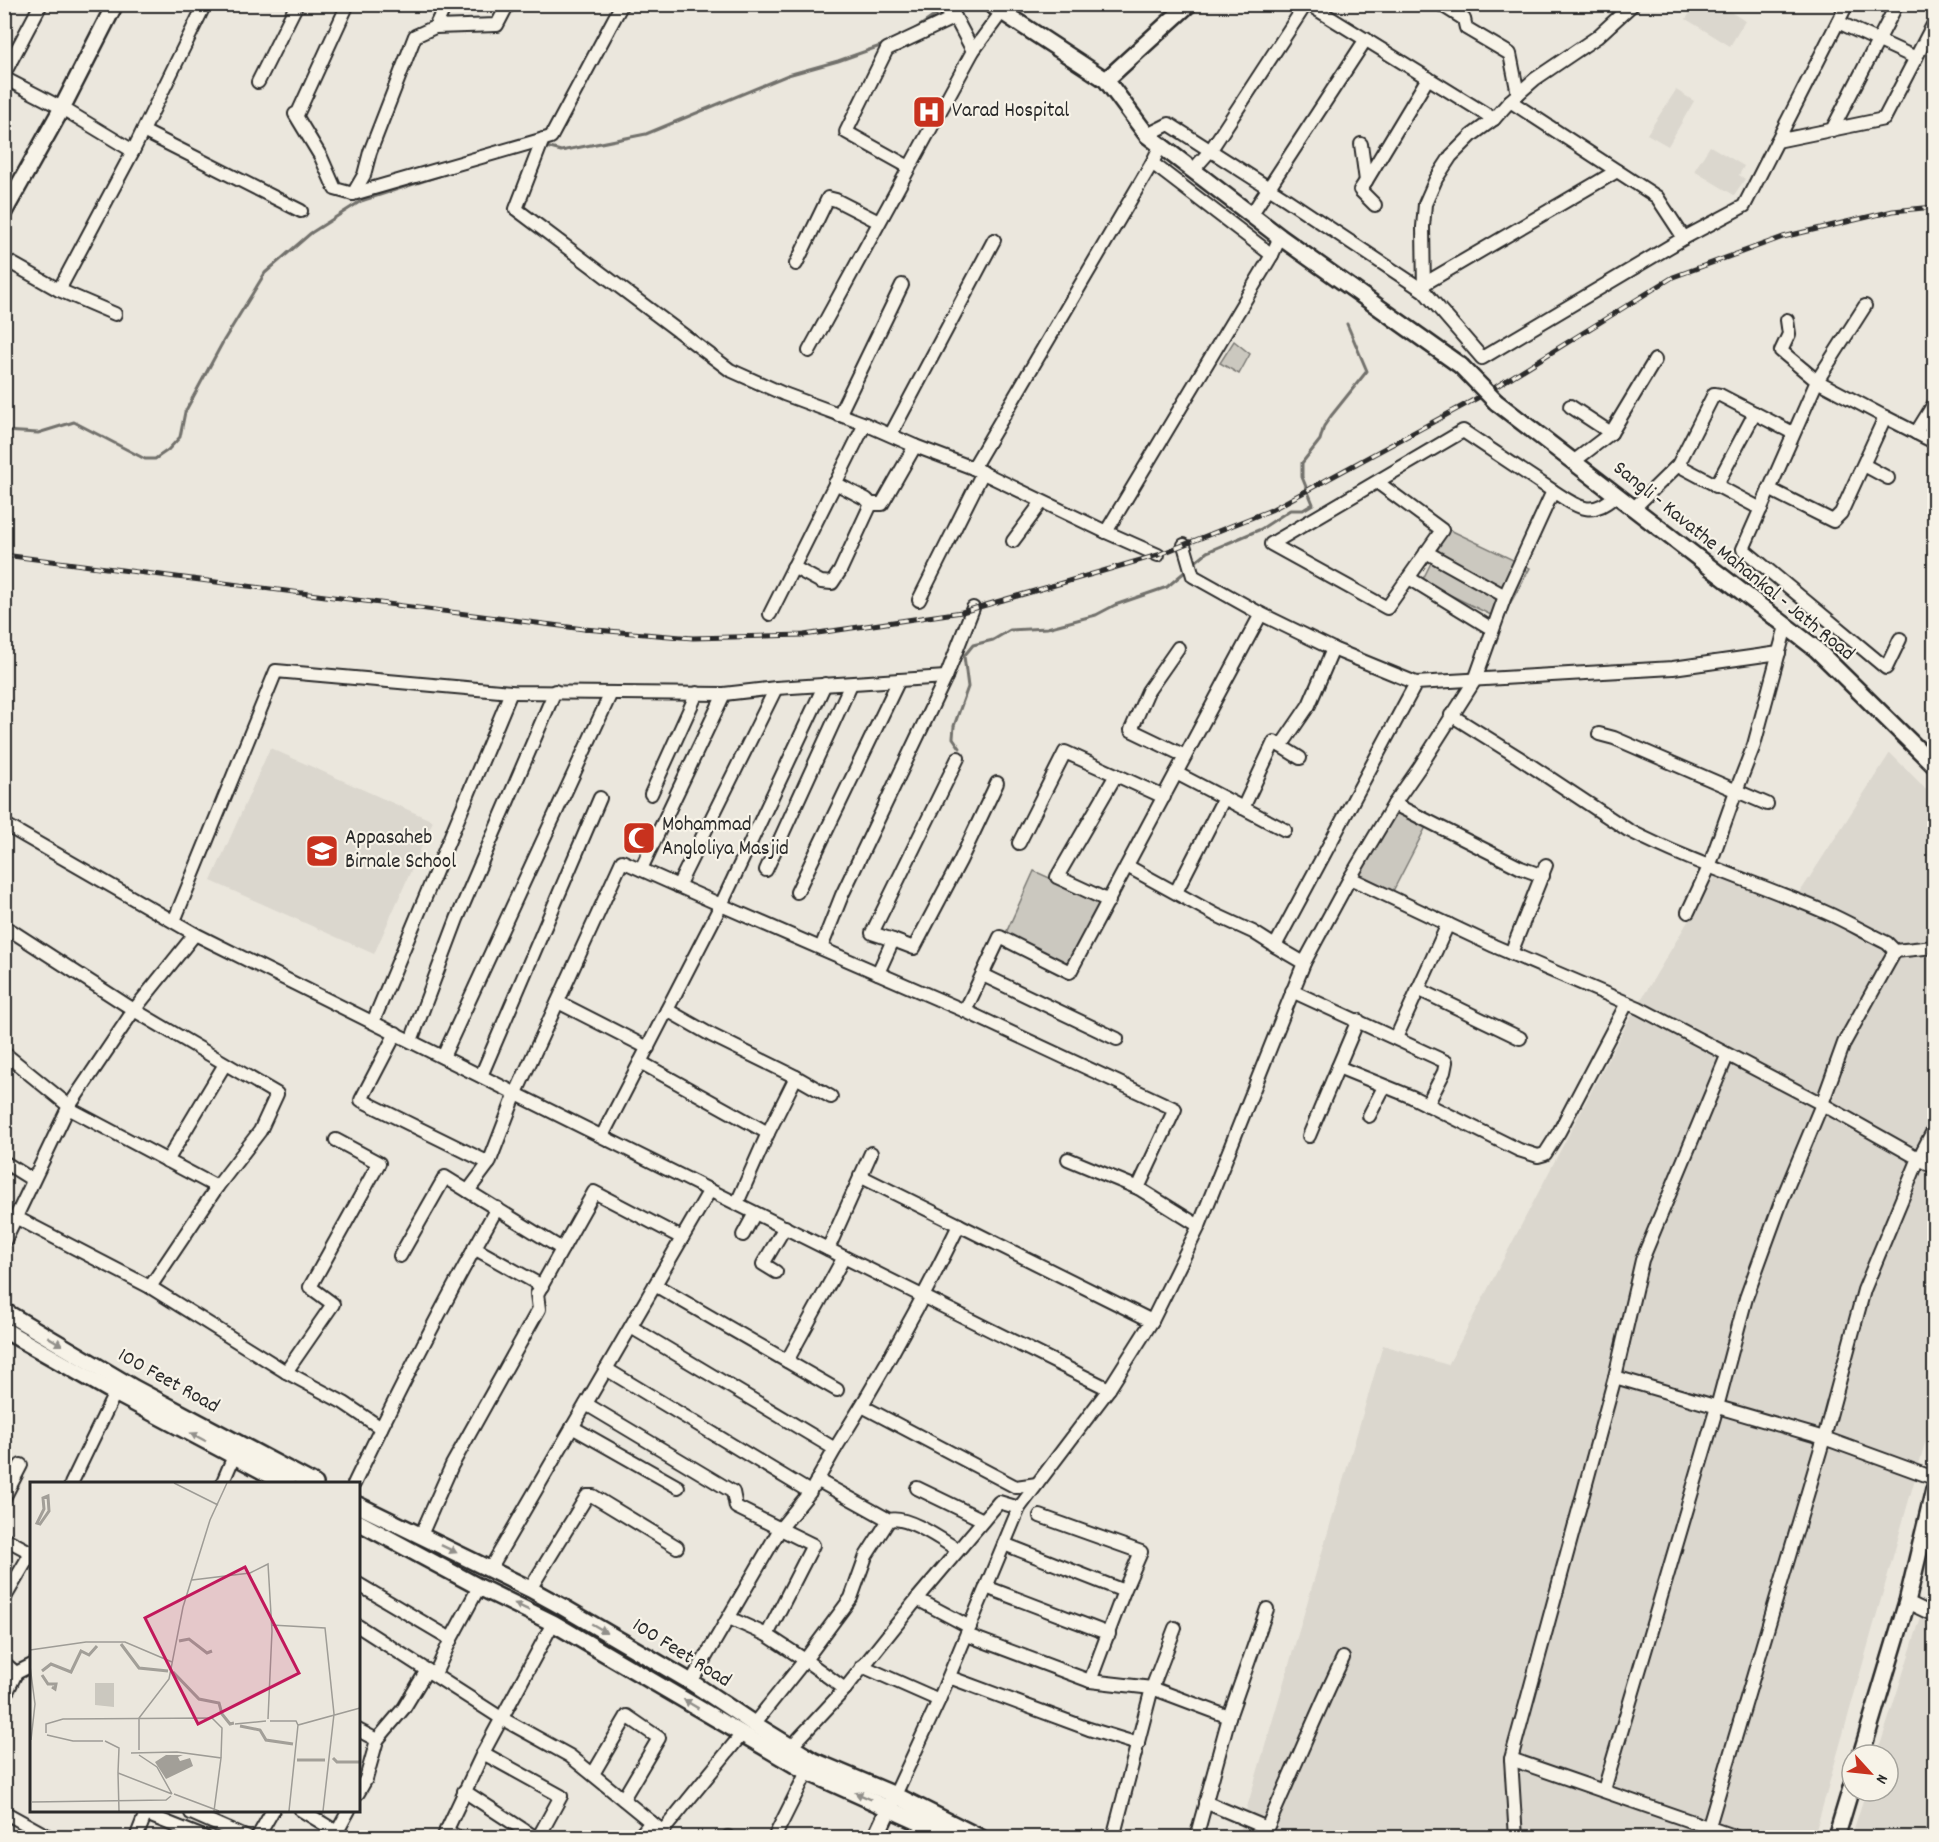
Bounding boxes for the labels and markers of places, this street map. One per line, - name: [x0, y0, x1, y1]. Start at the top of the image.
- hospital icon: Varad Hospital: [911, 94, 947, 130]
- place label: Varad Hospital: [952, 97, 1069, 127]
- place label: Mohammad Angloliya Masjid: [662, 811, 789, 865]
- mosque icon: Mohammad Angloliya Masjid: [621, 820, 657, 856]
- place label: Appasaheb Birnale School: [345, 824, 456, 878]
- school or university icon: Appasaheb Birnale School: [304, 833, 340, 869]

